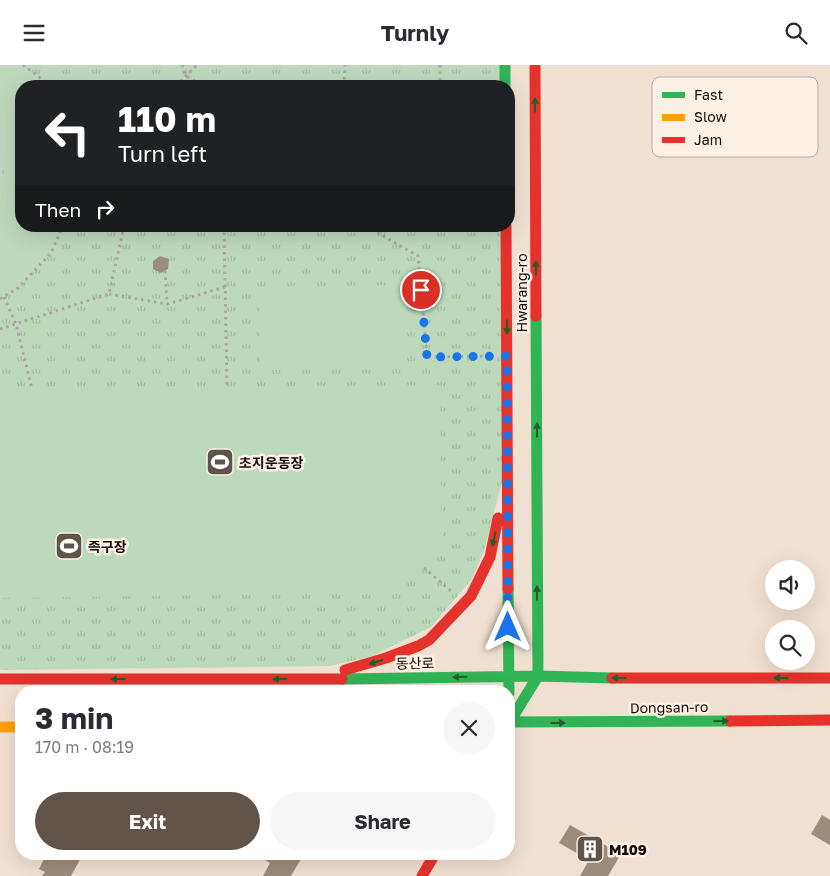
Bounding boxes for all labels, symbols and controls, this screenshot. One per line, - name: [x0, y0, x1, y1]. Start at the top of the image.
- icon: menu: [20, 19, 48, 47]
- text: Turnly: [381, 19, 449, 46]
- icon: search: [782, 19, 810, 47]
- legend: [652, 77, 818, 157]
- text: Fast: [694, 86, 723, 103]
- one-way arrow: [531, 97, 539, 113]
- text: 110 m: [118, 98, 216, 140]
- icon: left: [35, 100, 100, 165]
- text: Slow: [694, 108, 727, 125]
- text: Jam: [694, 131, 722, 148]
- text: Turn left: [118, 140, 207, 167]
- icon: right: [91, 195, 119, 223]
- text: Then: [35, 198, 81, 221]
- street label: Hwarang-ro: [513, 253, 530, 333]
- one-way arrow: [532, 259, 540, 275]
- pin: [400, 269, 442, 311]
- icon: arrive: [407, 276, 435, 304]
- one-way arrow: [503, 320, 511, 336]
- one-way arrow: [533, 422, 541, 438]
- sports icon: 초지운동장: [205, 447, 235, 477]
- place label: 초지운동장: [239, 454, 304, 471]
- sports icon: 족구장: [54, 531, 84, 561]
- one-way arrow: [490, 532, 498, 547]
- place label: 족구장: [88, 538, 127, 555]
- map controls: [765, 560, 815, 670]
- button: sound: [765, 560, 815, 610]
- one-way arrow: [533, 584, 541, 600]
- position arrow: [481, 600, 533, 652]
- button: search: [765, 620, 815, 670]
- street label: 동산로: [396, 654, 435, 672]
- one-way arrow: [368, 658, 383, 666]
- one-way arrow: [452, 673, 468, 681]
- one-way arrow: [611, 674, 627, 682]
- one-way arrow: [773, 674, 789, 682]
- one-way arrow: [109, 675, 125, 683]
- one-way arrow: [272, 675, 288, 683]
- street label: Dongsan-ro: [630, 698, 708, 716]
- text: 3 min: [35, 700, 113, 736]
- button: close: [443, 702, 495, 754]
- one-way arrow: [713, 717, 729, 725]
- one-way arrow: [550, 719, 566, 727]
- text: 170 m · 08:19: [35, 737, 134, 757]
- button: Exit: [35, 792, 260, 850]
- button: Share: [270, 792, 495, 850]
- building icon: M109: [575, 834, 605, 864]
- place label: M109: [609, 841, 647, 858]

